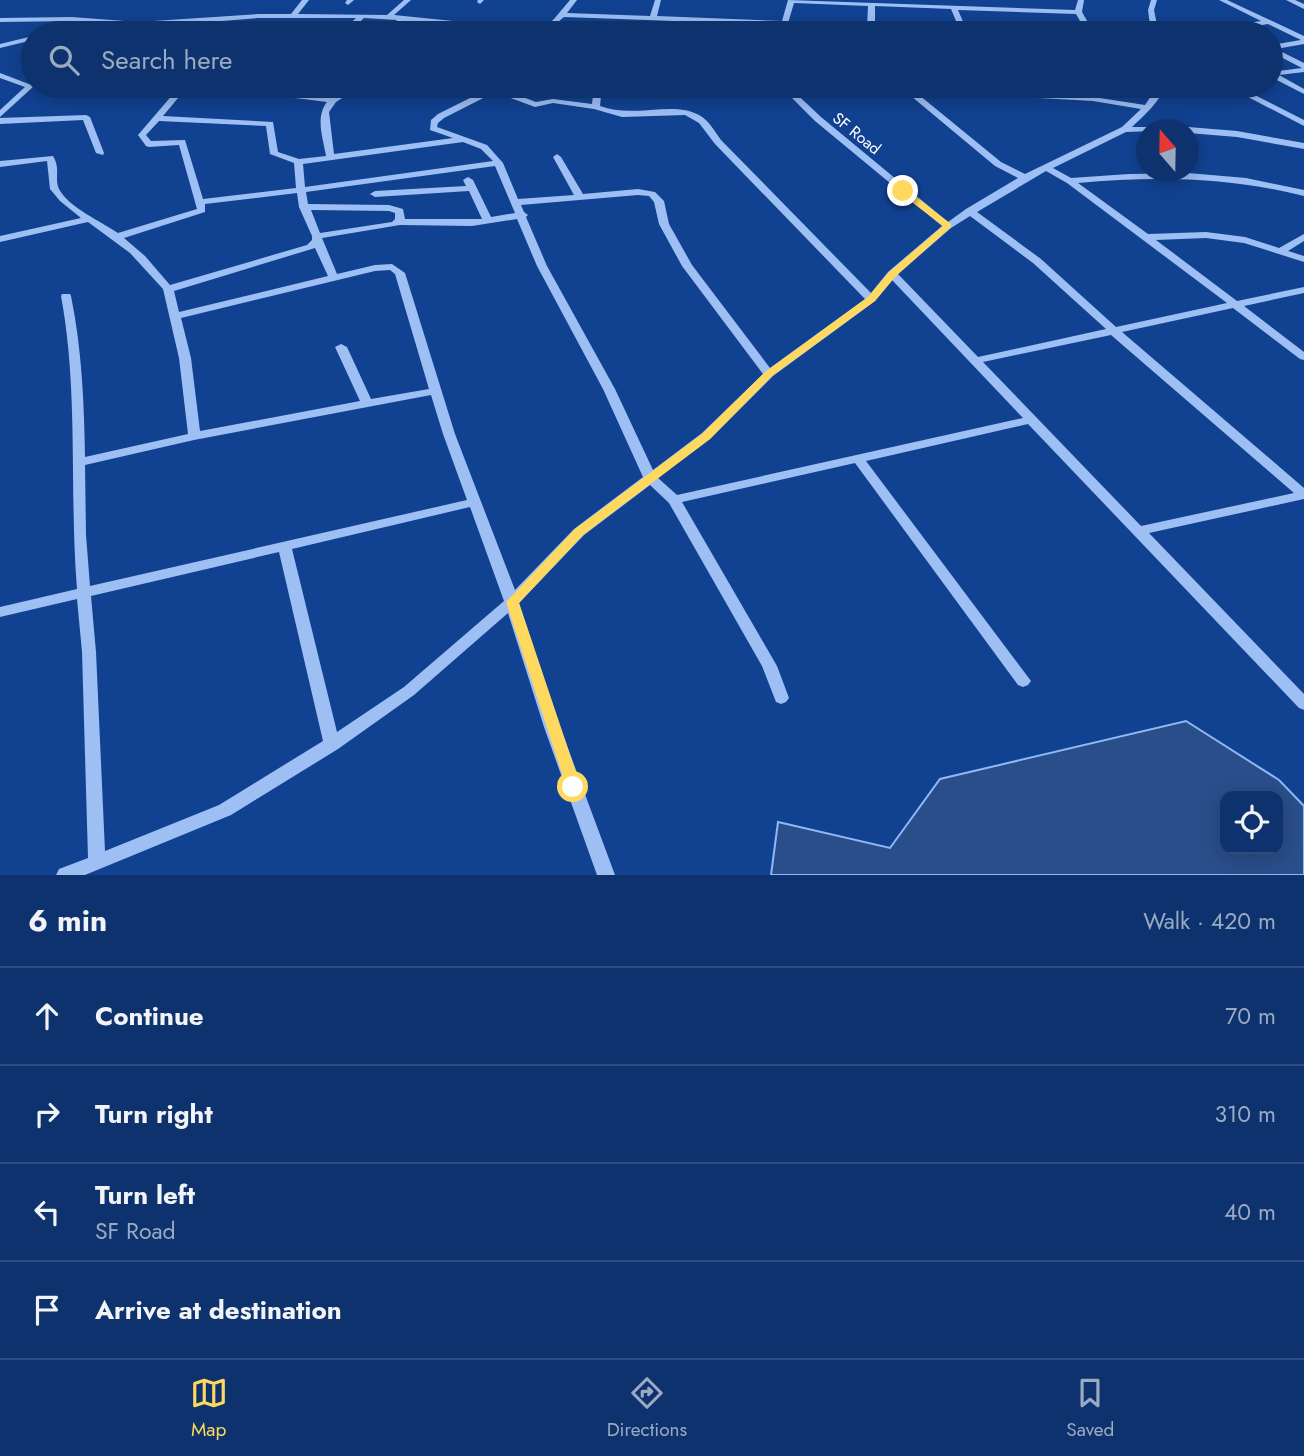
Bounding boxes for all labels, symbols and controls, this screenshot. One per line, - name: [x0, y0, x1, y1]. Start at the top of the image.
- search box: [21, 21, 1283, 98]
- icon: search: [45, 41, 83, 79]
- text: Search here: [101, 41, 233, 79]
- street label: SF Road: [828, 107, 886, 160]
- north arrow: [1136, 119, 1199, 182]
- route end: [887, 175, 918, 206]
- route start: [557, 771, 588, 802]
- map controls: [1220, 791, 1283, 854]
- button: locate: [1220, 791, 1283, 854]
- text: 6 min: [28, 899, 107, 942]
- text: Walk · 420 m: [1143, 904, 1276, 938]
- icon: ahead: [28, 997, 66, 1035]
- text: Continue: [95, 997, 204, 1035]
- text: 70 m: [1225, 999, 1276, 1033]
- icon: right: [28, 1095, 66, 1133]
- text: Turn right: [95, 1095, 213, 1133]
- text: 310 m: [1214, 1097, 1276, 1131]
- text: Turn left: [95, 1176, 195, 1214]
- icon: left: [28, 1193, 66, 1231]
- text: 40 m: [1224, 1195, 1276, 1229]
- text: SF Road: [95, 1214, 176, 1248]
- icon: arrive: [28, 1291, 66, 1329]
- text: Arrive at destination: [95, 1291, 342, 1329]
- tab: Map: [190, 1374, 228, 1443]
- tab: Directions: [607, 1374, 687, 1443]
- tab: Saved: [1066, 1374, 1114, 1443]

